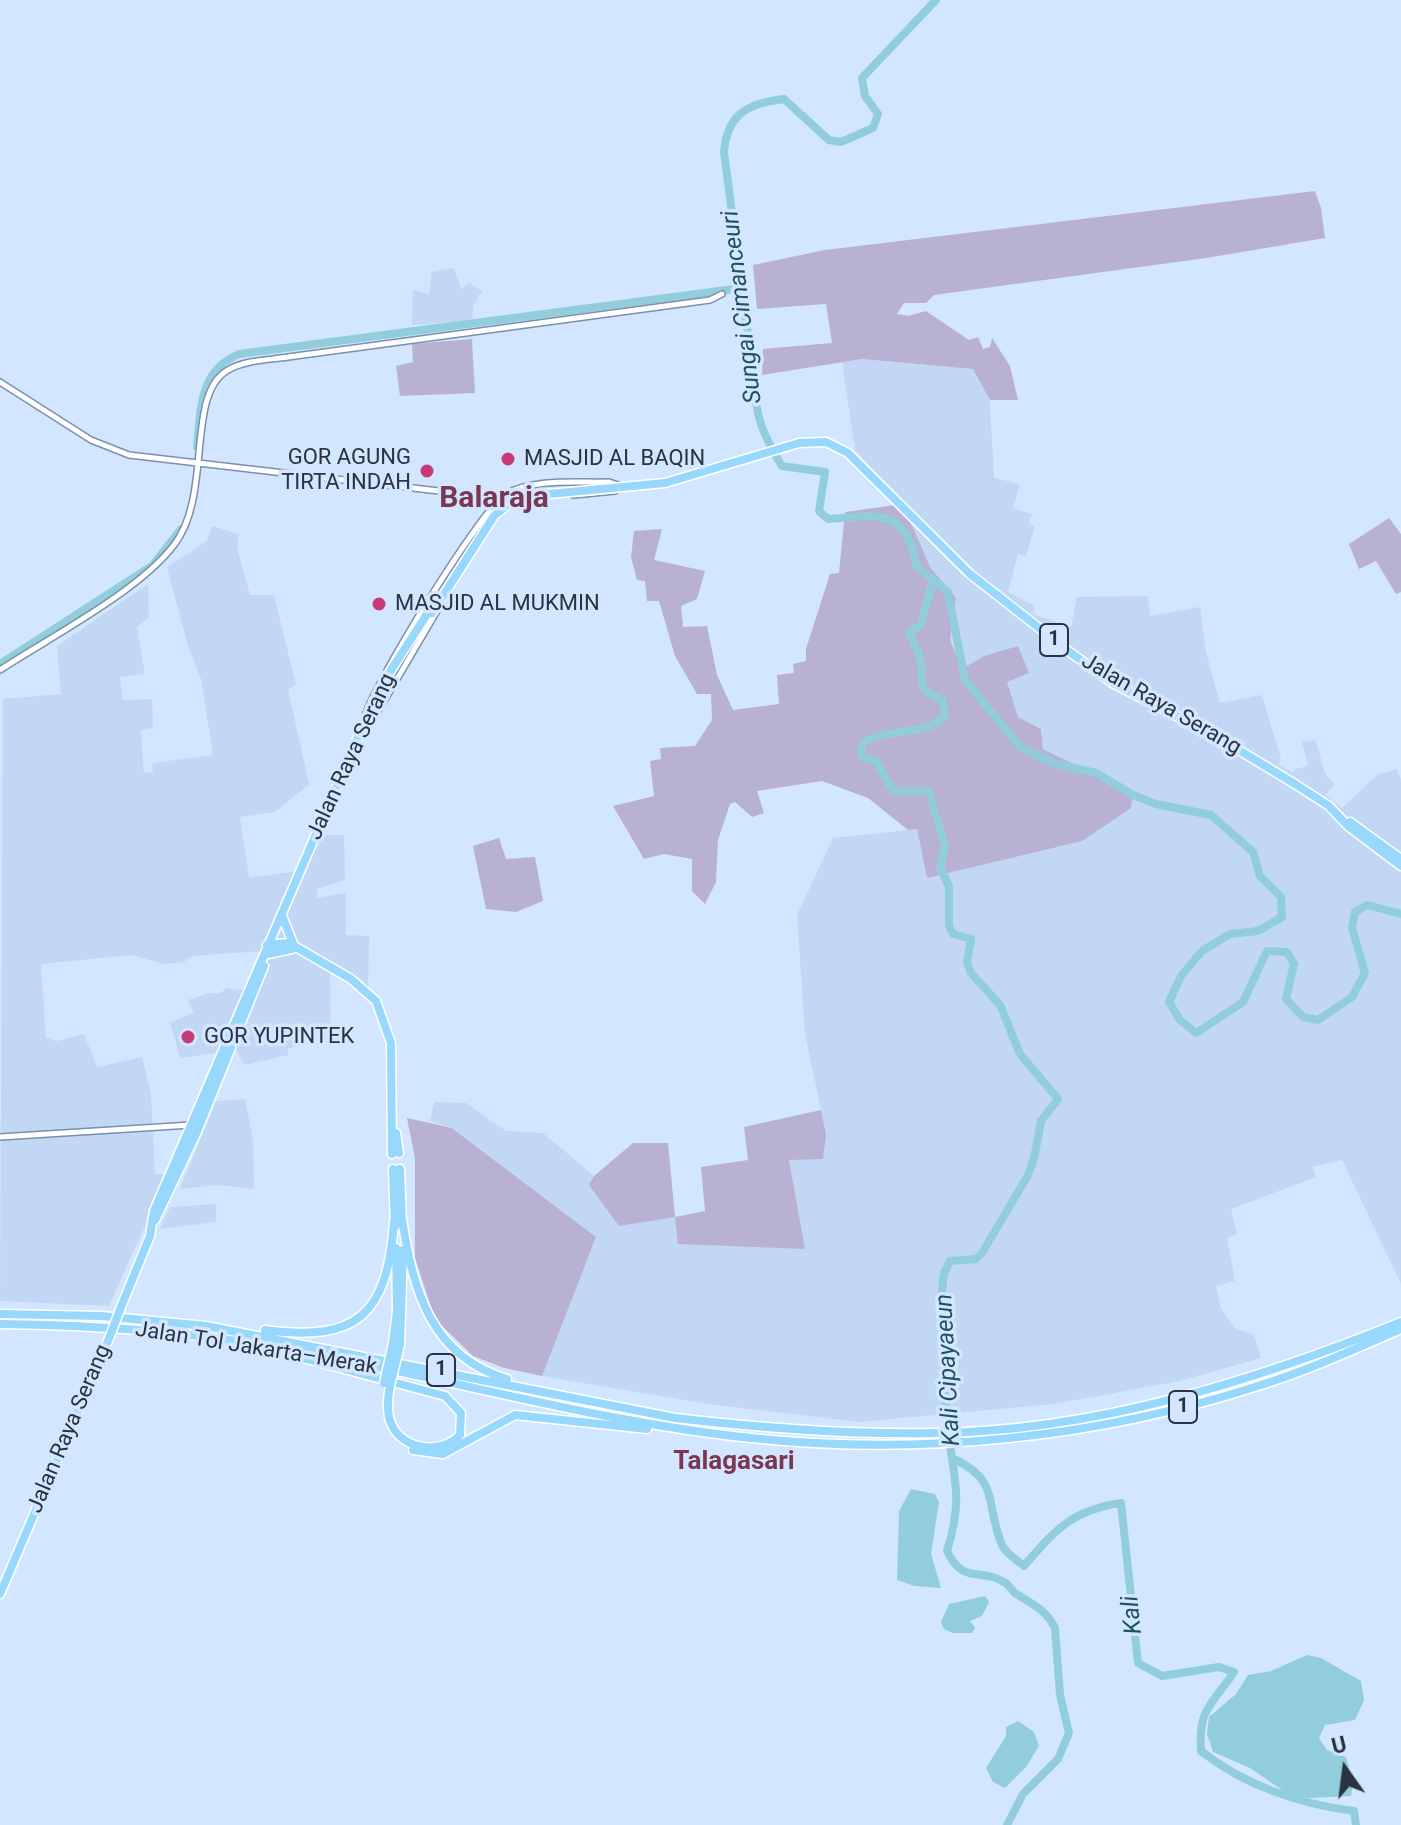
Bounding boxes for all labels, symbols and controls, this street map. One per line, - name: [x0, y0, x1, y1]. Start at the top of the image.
- water label: Sungai Cimanceuri: [717, 209, 769, 405]
- place label: GOR AGUNG TIRTA INDAH: [281, 445, 411, 496]
- place label: MASJID AL BAQIN: [524, 446, 705, 472]
- marker: MASJID AL BAQIN: [499, 450, 517, 468]
- marker: GOR AGUNG TIRTA INDAH: [418, 462, 436, 480]
- district label: Balaraja: [439, 481, 549, 517]
- place label: MASJID AL MUKMIN: [395, 591, 600, 617]
- marker: MASJID AL MUKMIN: [370, 595, 388, 613]
- road number: 1: [1040, 624, 1068, 656]
- street label: Jalan Raya Serang: [1076, 648, 1246, 762]
- street label: Jalan Raya Serang: [302, 670, 402, 844]
- place label: GOR YUPINTEK: [204, 1024, 354, 1050]
- marker: GOR YUPINTEK: [179, 1028, 197, 1046]
- water label: Kali Cipayaeun: [931, 1293, 967, 1447]
- street label: Jalan Tol Jakarta–Merak: [133, 1317, 379, 1381]
- street label: Jalan Raya Serang: [23, 1341, 117, 1517]
- road number: 1: [427, 1354, 455, 1386]
- road number: 1: [1169, 1391, 1197, 1423]
- district label: Talagasari: [673, 1446, 795, 1478]
- water label: Kali: [1117, 1594, 1149, 1636]
- north arrow: [1305, 1729, 1385, 1809]
- text: U: [1329, 1731, 1349, 1759]

